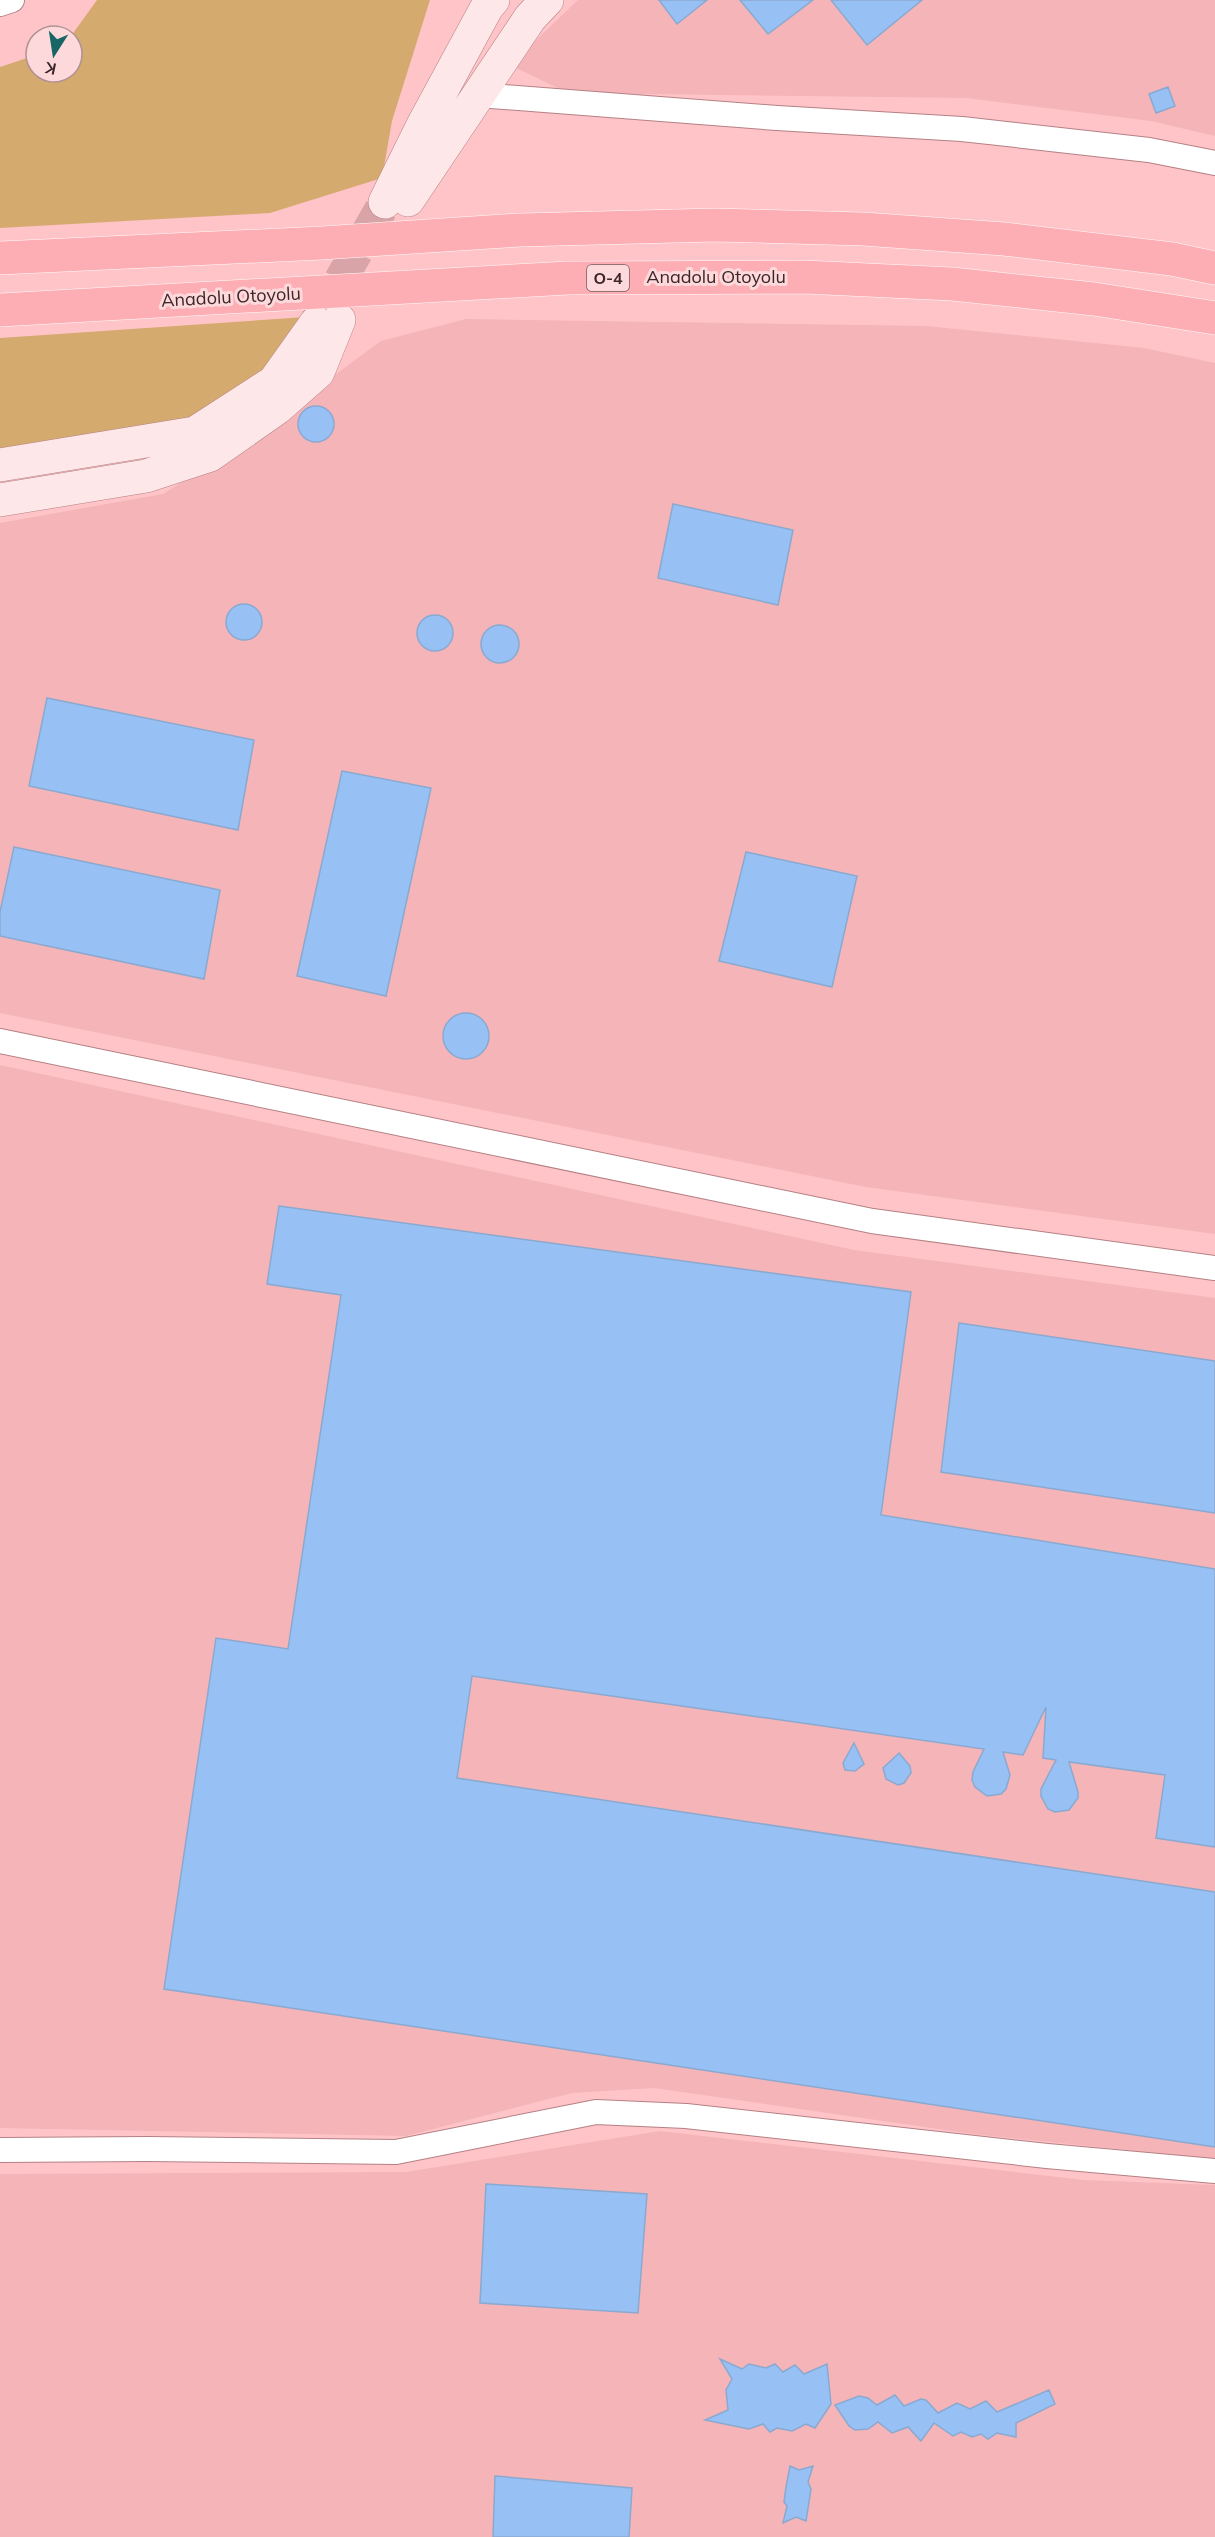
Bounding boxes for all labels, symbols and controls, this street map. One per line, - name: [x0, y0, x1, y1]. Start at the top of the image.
- north arrow: [24, 24, 84, 84]
- text: K: [42, 58, 58, 80]
- road number: O-4: [587, 265, 629, 291]
- street label: Anadolu Otoyolu: [646, 265, 786, 288]
- street label: Anadolu Otoyolu: [161, 281, 301, 312]

